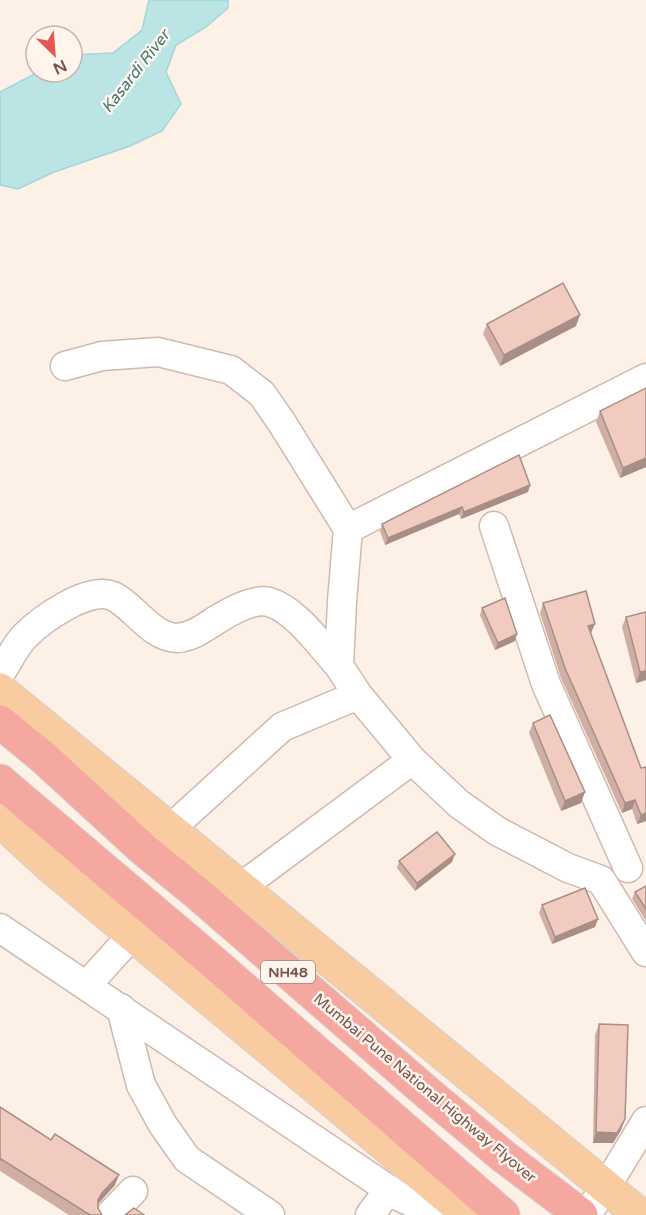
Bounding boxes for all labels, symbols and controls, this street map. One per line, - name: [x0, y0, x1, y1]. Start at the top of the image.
- north arrow: [24, 24, 84, 84]
- water label: Kasardi River: [97, 25, 175, 117]
- text: N: [50, 55, 70, 78]
- road number: NH48: [261, 961, 315, 983]
- street label: Mumbai Pune National Highway Flyover: [310, 990, 540, 1187]

